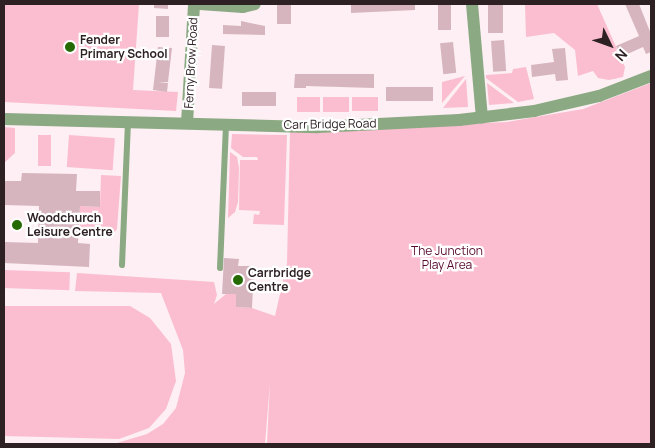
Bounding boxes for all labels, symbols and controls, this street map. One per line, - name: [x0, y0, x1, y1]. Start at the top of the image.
- street label: Ferny Brow Road: [181, 17, 201, 109]
- north arrow: [585, 20, 635, 70]
- place label: Fender Primary School: [80, 33, 168, 61]
- marker: Fender Primary School: [64, 41, 76, 53]
- text: N: [611, 45, 632, 65]
- street label: Carr Bridge Road: [283, 116, 377, 132]
- place label: Woodchurch Leisure Centre: [27, 211, 113, 239]
- marker: Woodchurch Leisure Centre: [11, 219, 23, 231]
- park label: The Junction Play Area: [411, 244, 483, 272]
- place label: Carrbridge Centre: [248, 266, 311, 294]
- marker: Carrbridge Centre: [232, 274, 244, 286]

